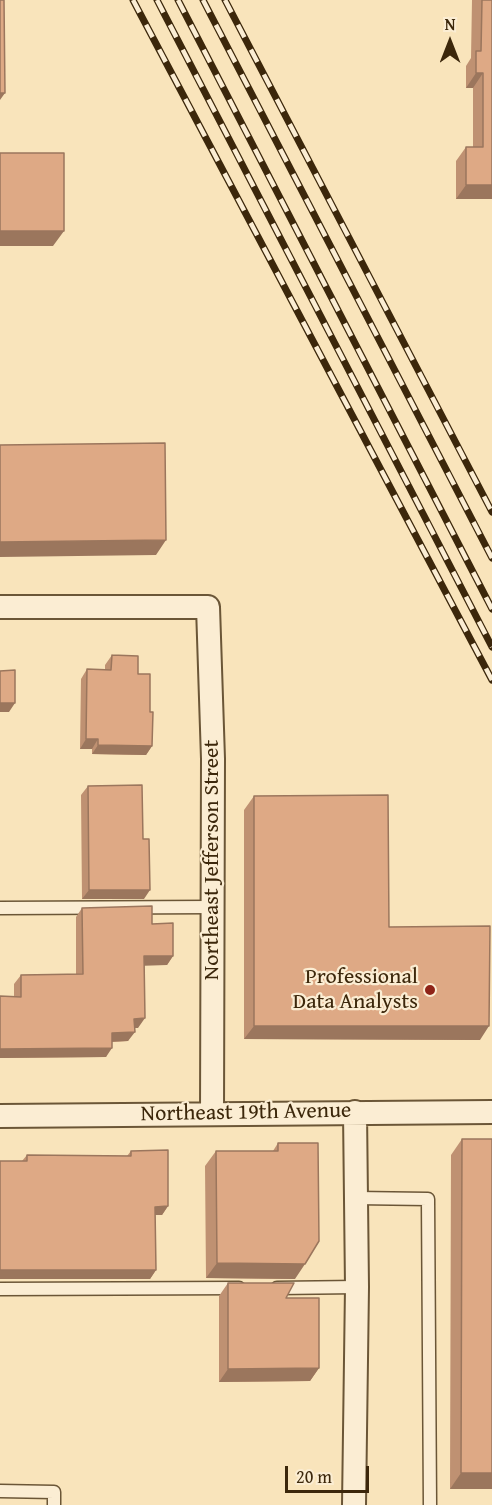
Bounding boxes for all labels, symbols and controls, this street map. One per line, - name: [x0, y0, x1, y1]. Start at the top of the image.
- north arrow: [420, 12, 480, 72]
- text: N: [445, 12, 455, 36]
- street label: Northeast Jefferson Street: [199, 740, 225, 980]
- place label: Professional Data Analysts: [293, 964, 418, 1016]
- marker: Professional Data Analysts: [423, 983, 437, 997]
- street label: Northeast 19th Avenue: [140, 1098, 352, 1128]
- scale bar: [288, 1454, 372, 1492]
- text: 20 m: [296, 1463, 332, 1490]

